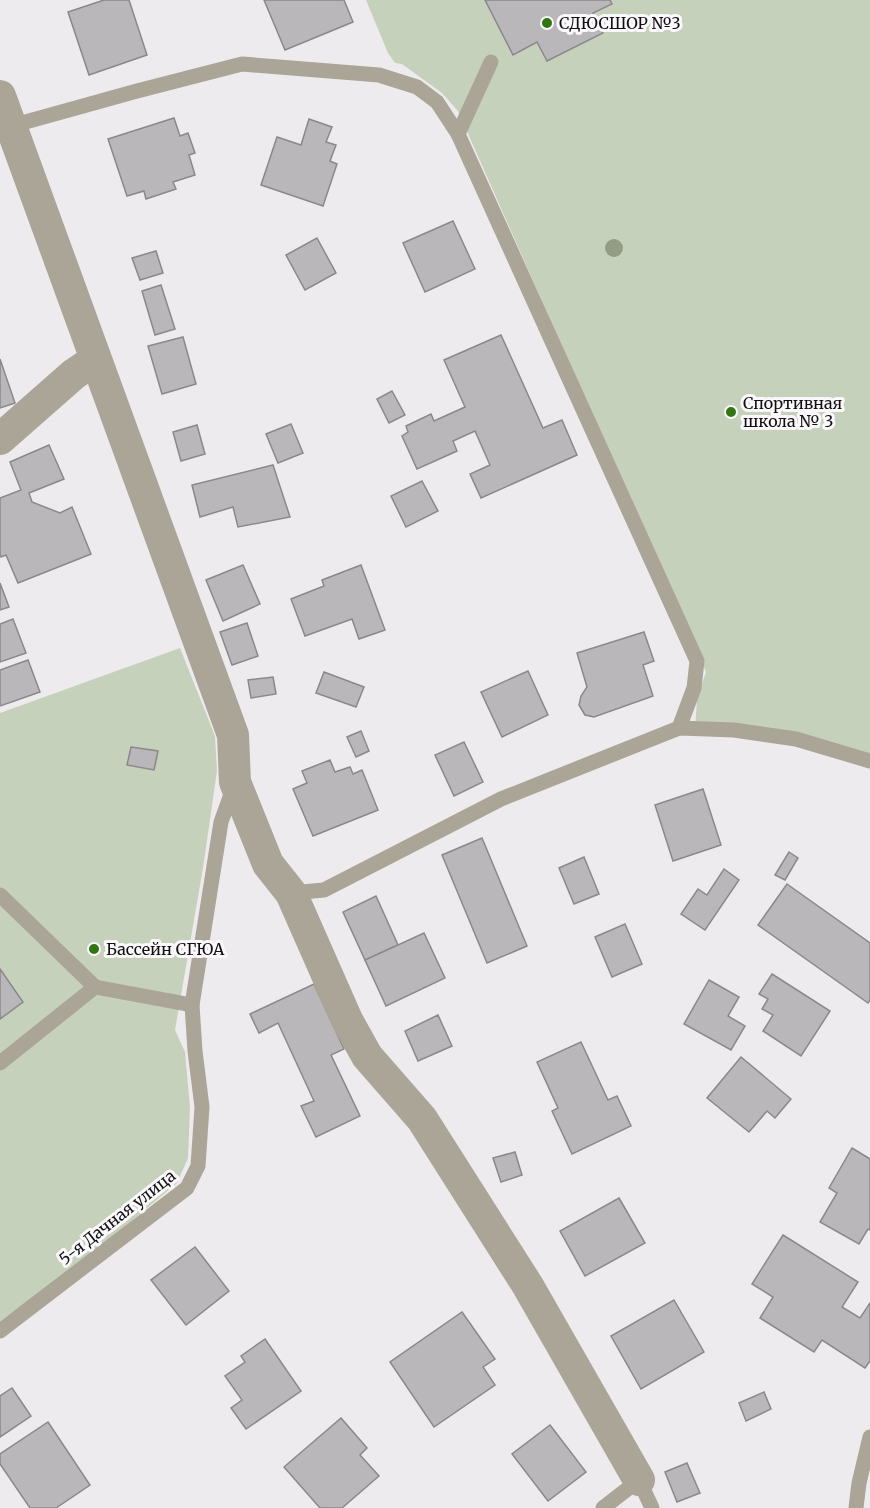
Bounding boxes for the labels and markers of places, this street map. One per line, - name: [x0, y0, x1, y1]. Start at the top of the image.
- place label: СДЮСШОР №3: [559, 13, 681, 33]
- marker: СДЮСШОР №3: [540, 16, 554, 30]
- place label: Спортивная школа № 3: [743, 393, 842, 431]
- marker: Спортивная школа № 3: [724, 405, 738, 419]
- place label: Бассейн СГЮА: [106, 939, 225, 959]
- marker: Бассейн СГЮА: [87, 942, 101, 956]

